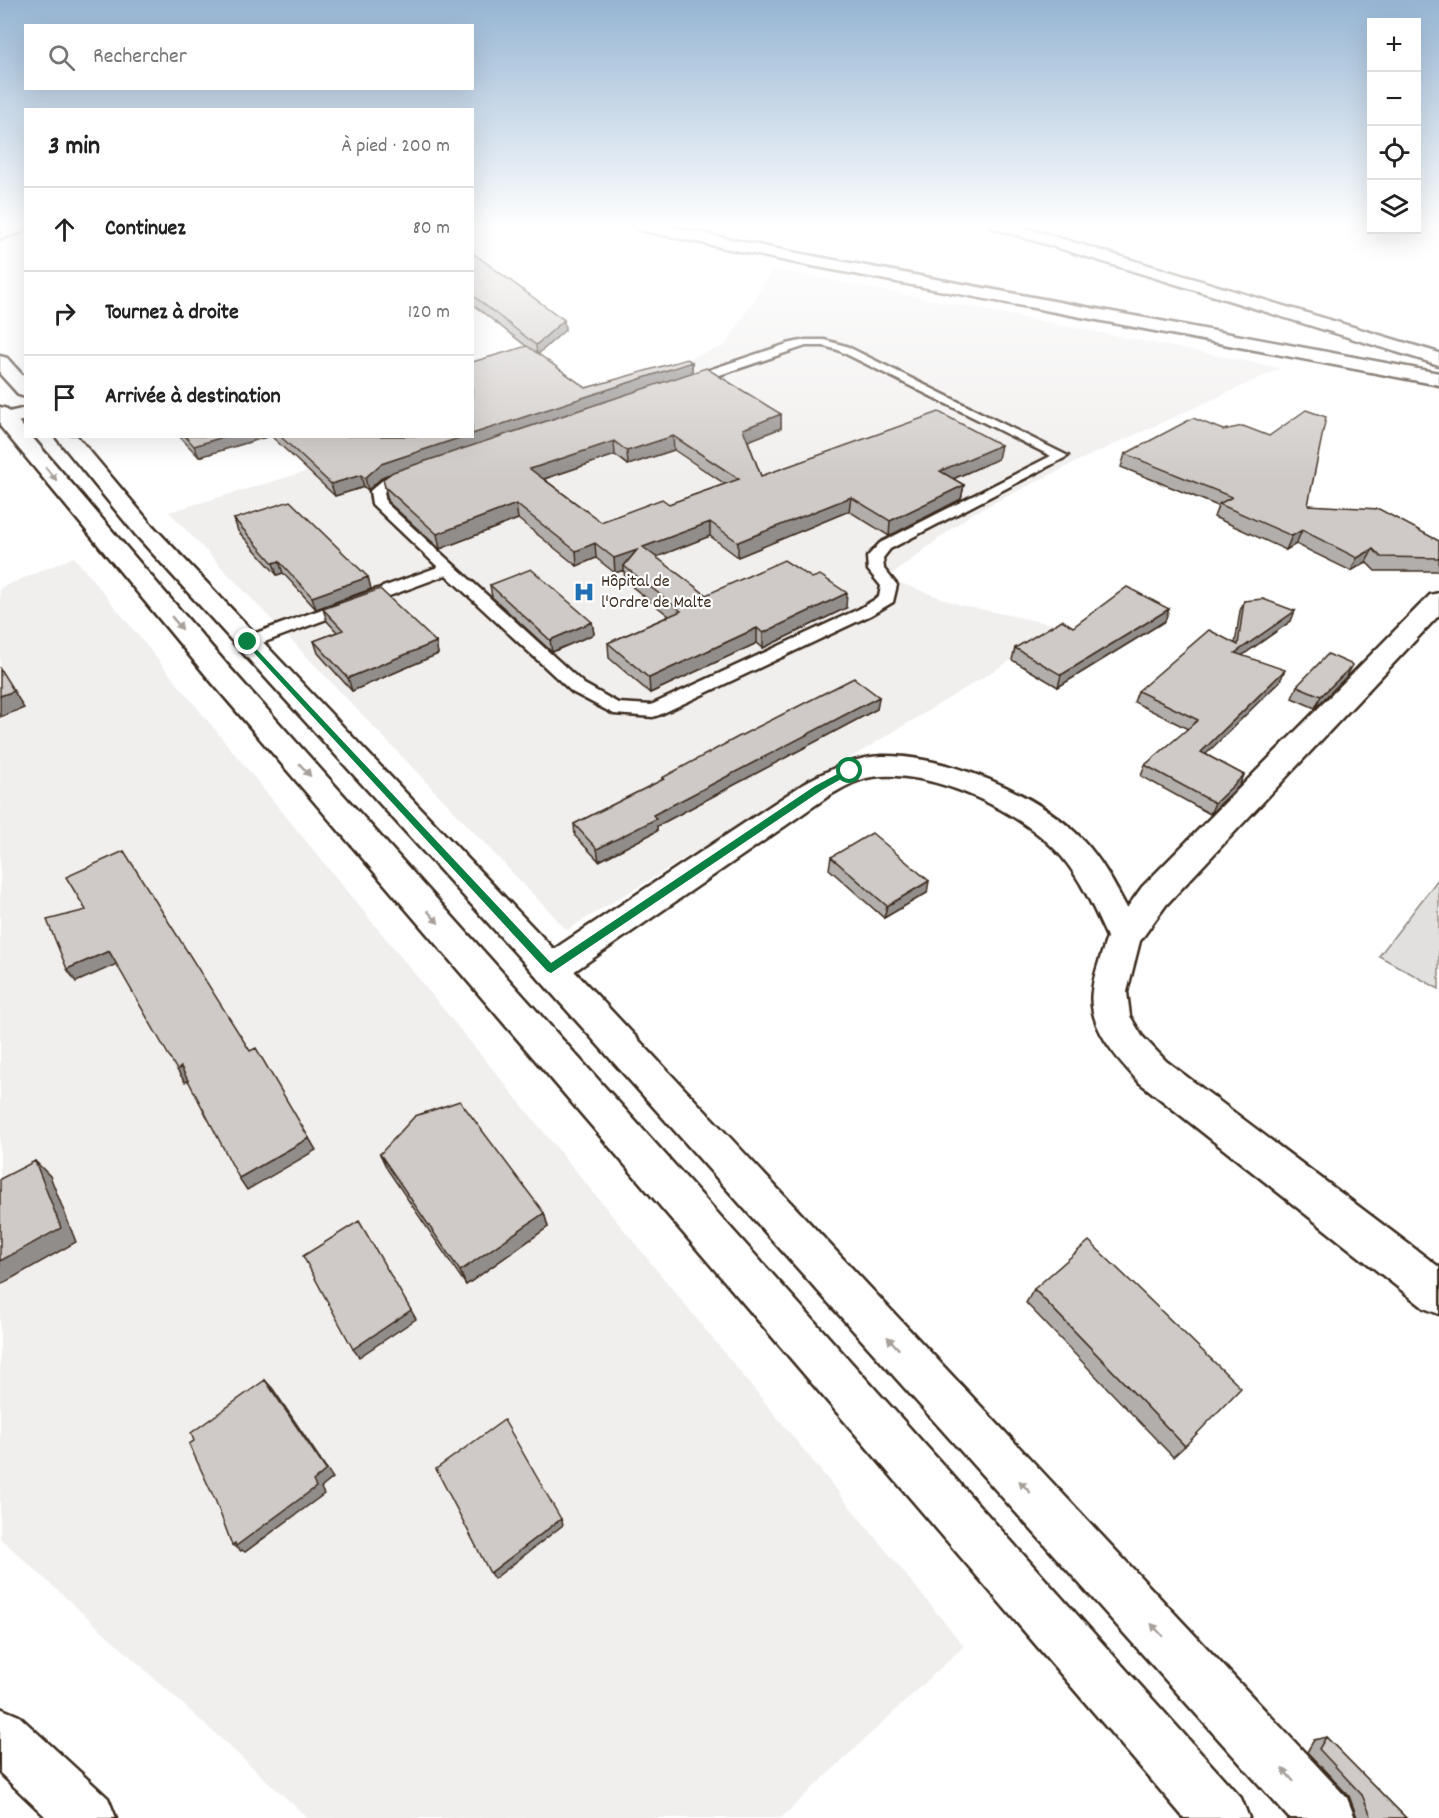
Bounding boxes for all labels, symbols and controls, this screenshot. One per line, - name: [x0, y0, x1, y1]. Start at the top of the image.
- map controls: [1367, 18, 1421, 234]
- button: +: [1367, 18, 1421, 72]
- search box: [24, 24, 474, 90]
- icon: search: [45, 41, 78, 74]
- text: Rechercher: [93, 42, 187, 73]
- button: −: [1367, 72, 1421, 126]
- button: locate: [1367, 126, 1421, 180]
- text: 3 min: [48, 129, 100, 166]
- text: À pied · 200 m: [341, 133, 450, 161]
- button: layers: [1367, 180, 1421, 234]
- icon: ahead: [48, 213, 81, 246]
- text: Continuez: [105, 214, 186, 245]
- text: 80 m: [413, 215, 450, 243]
- icon: right: [48, 297, 81, 330]
- text: Tournez à droite: [105, 298, 239, 329]
- text: 120 m: [408, 299, 450, 327]
- icon: arrive: [48, 381, 81, 414]
- text: Arrivée à destination: [105, 382, 281, 413]
- one-way arrow: [44, 466, 57, 481]
- place label: Hôpital de l'Ordre de Malte: [601, 570, 711, 616]
- hospital icon: Hôpital de l'Ordre de Malte: [572, 580, 596, 604]
- one-way arrow: [170, 615, 183, 630]
- route end: [234, 628, 260, 654]
- route start: [836, 757, 862, 783]
- one-way arrow: [298, 763, 312, 778]
- one-way arrow: [426, 909, 439, 924]
- one-way arrow: [887, 1336, 900, 1351]
- one-way arrow: [1019, 1480, 1032, 1495]
- one-way arrow: [1150, 1624, 1164, 1638]
- one-way arrow: [1281, 1767, 1295, 1782]

